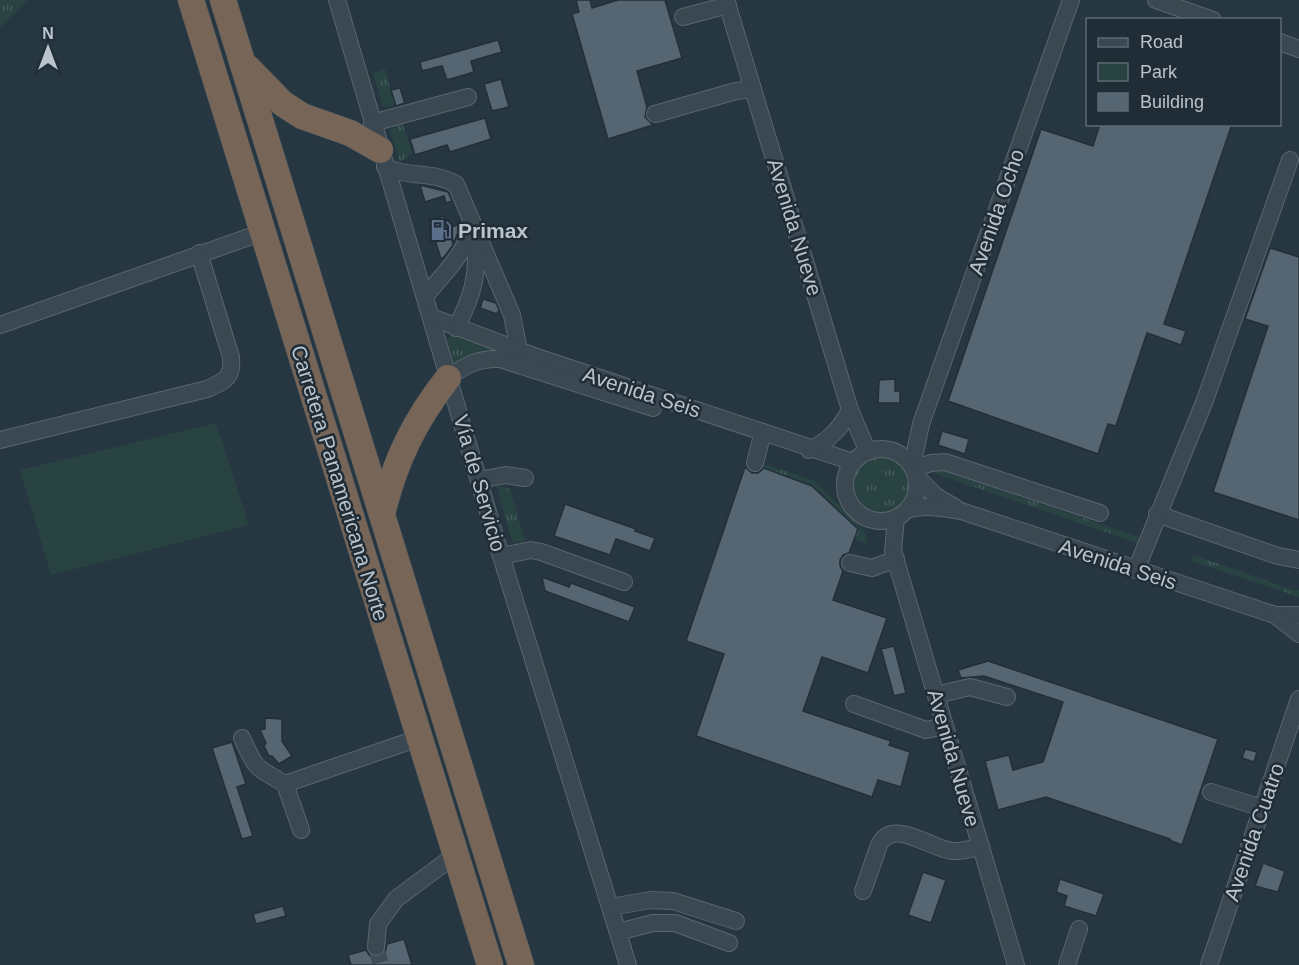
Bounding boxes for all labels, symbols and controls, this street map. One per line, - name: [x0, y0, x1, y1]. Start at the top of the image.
- north arrow: [18, 18, 78, 78]
- legend: [1086, 18, 1281, 126]
- text: N: [42, 25, 54, 42]
- text: Road: [1140, 32, 1183, 52]
- text: Park: [1140, 62, 1178, 82]
- text: Building: [1140, 92, 1204, 112]
- street label: Avenida Ocho: [964, 146, 1028, 278]
- street label: Avenida Nueve: [763, 156, 827, 298]
- fuel station icon: Primax: [429, 218, 453, 242]
- place label: Primax: [458, 219, 528, 242]
- street label: Carretera Panamericana Norte: [287, 342, 393, 624]
- street label: Avenida Seis: [580, 362, 704, 422]
- street label: Vía de Servicio: [449, 412, 511, 554]
- street label: Avenida Seis: [1056, 534, 1180, 594]
- street label: Avenida Nueve: [923, 687, 985, 829]
- street label: Avenida Cuatro: [1220, 760, 1288, 904]

